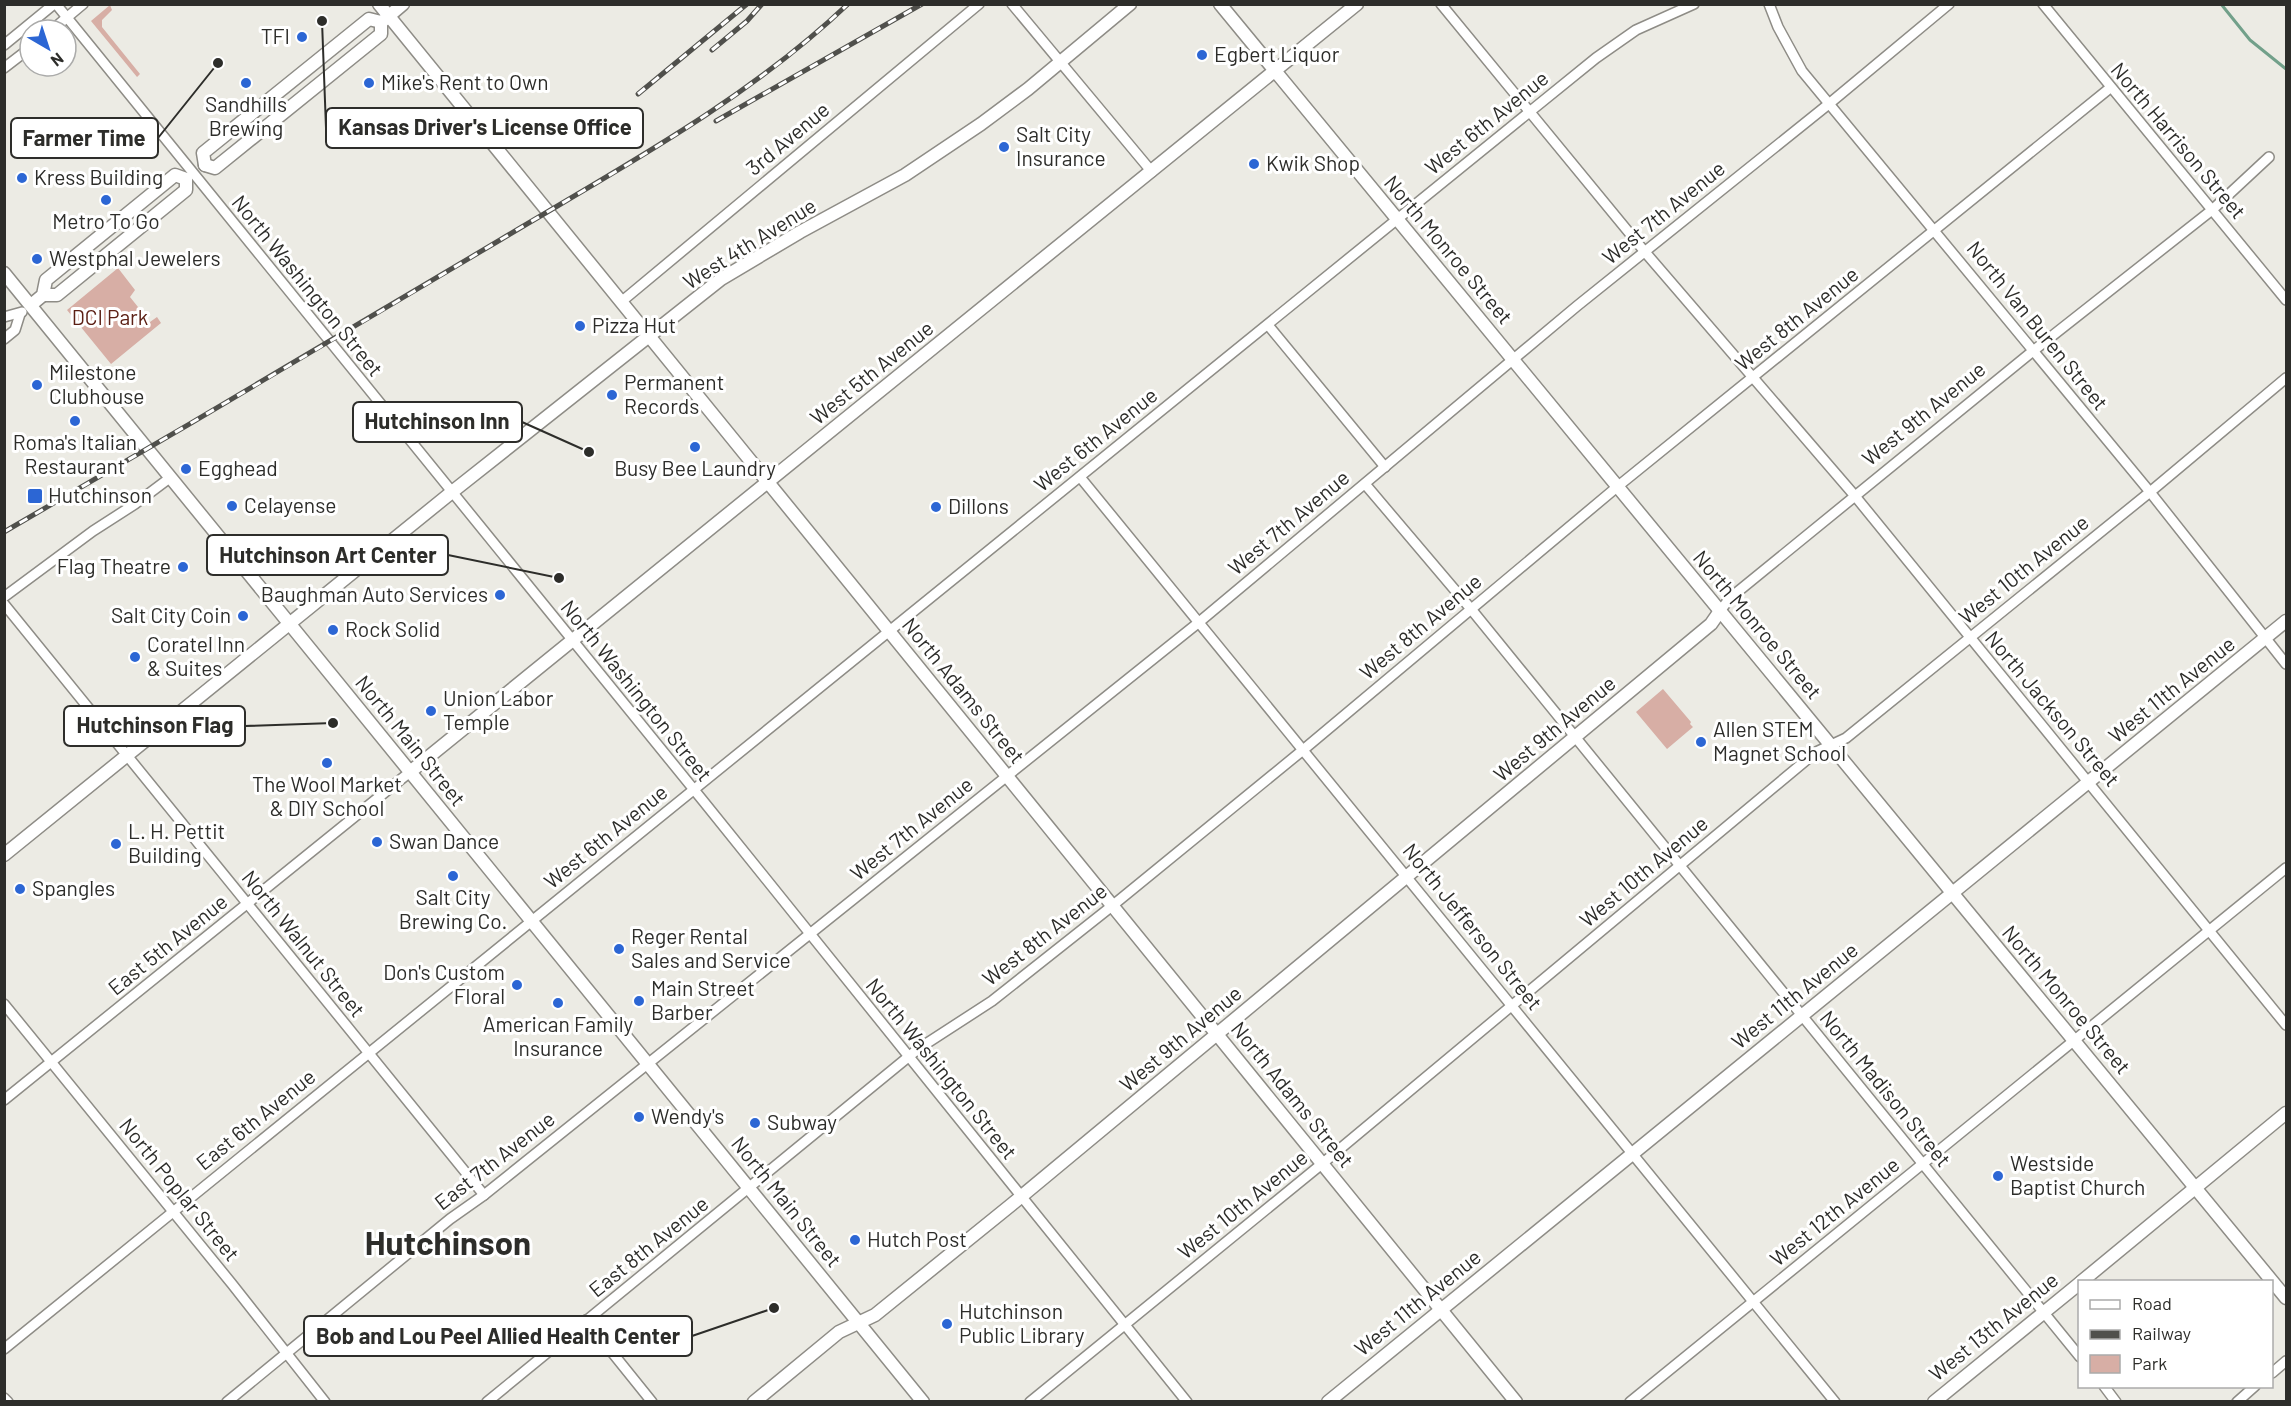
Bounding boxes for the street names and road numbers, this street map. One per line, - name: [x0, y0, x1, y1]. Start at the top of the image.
- street label: North Harrison Street: [2106, 57, 2252, 223]
- street label: West 6th Avenue: [1419, 65, 1553, 179]
- street label: 3rd Avenue: [740, 96, 834, 180]
- street label: West 7th Avenue: [1597, 155, 1729, 269]
- street label: North Monroe Street: [1380, 170, 1519, 328]
- street label: North Washington Street: [227, 189, 389, 381]
- street label: West 4th Avenue: [678, 192, 820, 294]
- street label: North Van Buren Street: [1962, 236, 2114, 415]
- street label: West 8th Avenue: [1729, 261, 1863, 375]
- street label: West 5th Avenue: [804, 315, 938, 429]
- street label: West 9th Avenue: [1856, 356, 1990, 470]
- street label: West 6th Avenue: [1028, 382, 1162, 496]
- street label: West 7th Avenue: [1222, 464, 1354, 580]
- street label: West 10th Avenue: [1953, 509, 2093, 629]
- street label: North Monroe Street: [1689, 545, 1828, 703]
- street label: West 8th Avenue: [1354, 568, 1486, 684]
- street label: North Washington Street: [556, 594, 718, 786]
- street label: North Adams Street: [898, 612, 1031, 768]
- street label: North Jackson Street: [1981, 625, 2126, 791]
- street label: West 11th Avenue: [2103, 630, 2239, 747]
- street label: North Main Street: [351, 670, 471, 810]
- street label: West 9th Avenue: [1488, 670, 1620, 786]
- street label: West 7th Avenue: [845, 771, 977, 885]
- street label: West 6th Avenue: [538, 779, 672, 893]
- street label: West 10th Avenue: [1574, 810, 1712, 932]
- street label: North Jefferson Street: [1398, 838, 1548, 1014]
- street label: North Walnut Street: [237, 865, 371, 1021]
- street label: West 8th Avenue: [977, 877, 1111, 990]
- street label: East 5th Avenue: [102, 888, 232, 1000]
- street label: North Monroe Street: [1998, 920, 2137, 1078]
- street label: West 11th Avenue: [1726, 936, 1862, 1053]
- street label: North Washington Street: [861, 972, 1023, 1164]
- street label: West 9th Avenue: [1114, 980, 1246, 1096]
- street label: North Madison Street: [1815, 1005, 1957, 1171]
- street label: North Adams Street: [1227, 1016, 1360, 1172]
- street label: East 6th Avenue: [190, 1063, 320, 1175]
- street label: East 7th Avenue: [429, 1105, 559, 1214]
- street label: North Poplar Street: [115, 1113, 245, 1266]
- street label: North Main Street: [727, 1131, 847, 1271]
- street label: West 10th Avenue: [1172, 1144, 1312, 1264]
- street label: West 12th Avenue: [1764, 1151, 1904, 1271]
- street label: East 8th Avenue: [583, 1190, 713, 1302]
- street label: West 11th Avenue: [1349, 1243, 1485, 1360]
- street label: West 13th Avenue: [1924, 1266, 2062, 1385]

